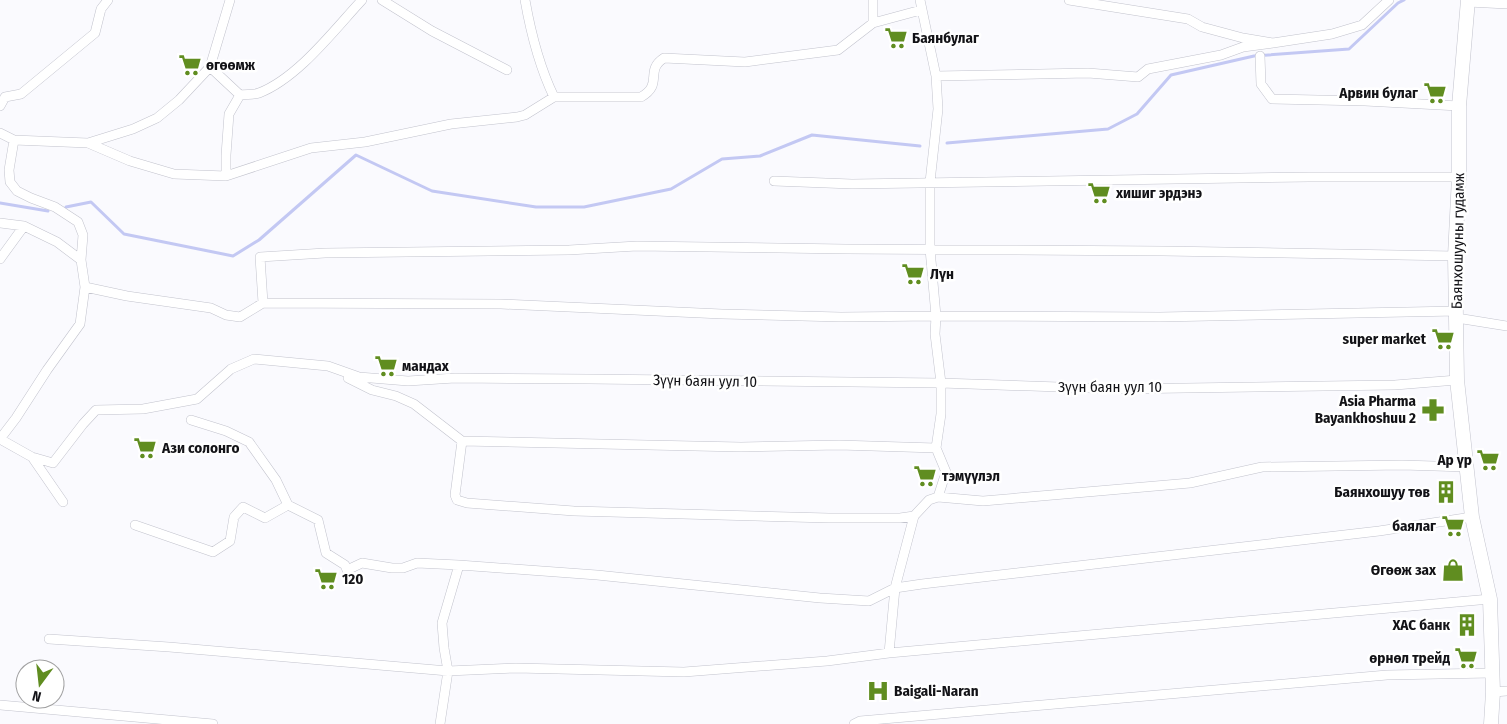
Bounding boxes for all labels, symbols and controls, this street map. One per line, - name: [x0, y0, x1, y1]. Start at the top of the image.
- supermarket icon: Баянбулаг: [883, 25, 909, 51]
- place label: Баянбулаг: [912, 29, 979, 47]
- supermarket icon: өгөөмж: [177, 52, 203, 78]
- place label: өгөөмж: [206, 56, 256, 74]
- supermarket icon: Арвин булаг: [1422, 80, 1448, 106]
- place label: Арвин булаг: [1338, 84, 1418, 102]
- street label: Баянхошууны гудамж: [1448, 172, 1468, 309]
- supermarket icon: хишиг эрдэнэ: [1086, 180, 1112, 206]
- place label: хишиг эрдэнэ: [1115, 184, 1203, 202]
- supermarket icon: Лүн: [900, 261, 926, 287]
- place label: Лүн: [930, 265, 954, 283]
- supermarket icon: super market: [1430, 326, 1456, 352]
- place label: super market: [1343, 330, 1427, 348]
- supermarket icon: мандах: [373, 353, 399, 379]
- place label: мандах: [402, 357, 450, 375]
- street label: Зүүн баян уул 10: [653, 371, 757, 391]
- street label: Зүүн баян уул 10: [1058, 378, 1162, 396]
- place label: Asia Pharma Bayankhoshuu 2: [1315, 392, 1417, 427]
- pharmacy icon: Asia Pharma Bayankhoshuu 2: [1420, 397, 1446, 423]
- supermarket icon: Ази солонго: [132, 435, 158, 461]
- place label: Ази солонго: [161, 439, 239, 457]
- supermarket icon: Ар үр: [1475, 447, 1501, 473]
- place label: Ар үр: [1436, 451, 1472, 469]
- supermarket icon: тэмүүлэл: [912, 463, 938, 489]
- place label: тэмүүлэл: [942, 467, 1000, 485]
- building icon: Баянхошуу төв: [1433, 479, 1459, 505]
- place label: Баянхошуу төв: [1334, 483, 1430, 501]
- supermarket icon: баялаг: [1440, 513, 1466, 539]
- place label: баялаг: [1392, 517, 1436, 535]
- shop icon: Өгөөж зах: [1440, 557, 1466, 583]
- place label: Өгөөж зах: [1371, 561, 1437, 579]
- supermarket icon: 120: [313, 566, 339, 592]
- place label: 120: [342, 570, 363, 588]
- building icon: ХАС банк: [1454, 612, 1480, 638]
- place label: ХАС банк: [1391, 616, 1450, 634]
- supermarket icon: өрнөл трейд: [1453, 645, 1479, 671]
- place label: өрнөл трейд: [1369, 649, 1450, 667]
- north arrow: [15, 659, 65, 709]
- hospital icon: Baigali-Naran: [865, 678, 891, 704]
- place label: Baigali-Naran: [894, 682, 979, 700]
- text: N: [31, 687, 43, 705]

